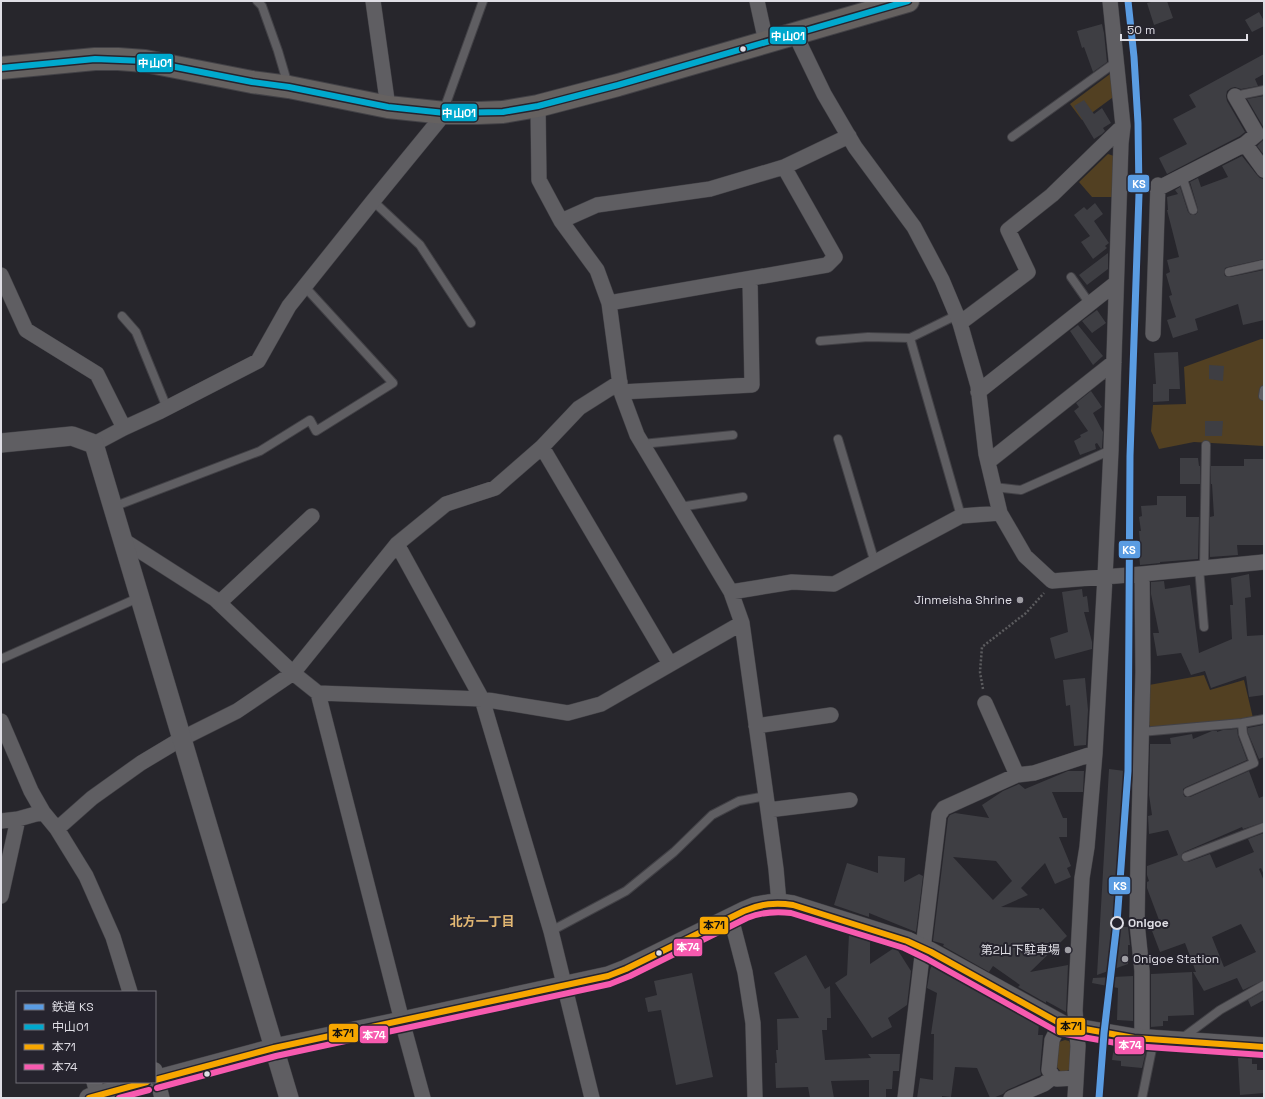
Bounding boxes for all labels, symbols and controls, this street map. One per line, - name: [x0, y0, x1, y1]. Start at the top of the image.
- scale bar: [1121, 16, 1247, 42]
- text: 50 m: [1127, 22, 1155, 38]
- line badge: 中山01: [769, 26, 807, 45]
- text: 中山01: [771, 29, 805, 43]
- unlabelled marker: [738, 44, 748, 54]
- line badge: 中山01: [136, 53, 174, 73]
- text: 中山01: [138, 56, 172, 70]
- line badge: 中山01: [441, 103, 478, 122]
- text: 中山01: [442, 106, 476, 120]
- line badge: KS: [1127, 174, 1150, 193]
- text: KS: [1132, 177, 1146, 191]
- line badge: KS: [1118, 540, 1141, 559]
- text: KS: [1122, 543, 1136, 557]
- place label: Jinmeisha Shrine: [914, 592, 1012, 608]
- marker: Jinmeisha Shrine: [1015, 595, 1025, 605]
- line badge: KS: [1108, 876, 1131, 895]
- text: KS: [1113, 879, 1127, 893]
- district label: 北方一丁目: [449, 913, 515, 930]
- place label: Onigoe: [1128, 915, 1169, 931]
- line badge: 本71: [699, 916, 729, 935]
- marker: Onigoe: [1110, 916, 1124, 930]
- text: 本71: [703, 918, 725, 932]
- line badge: 本74: [673, 938, 703, 957]
- text: 本74: [676, 940, 700, 954]
- place label: 第2山下駐車場: [981, 942, 1060, 958]
- marker: 第2山下駐車場: [1063, 945, 1073, 955]
- unlabelled marker: [654, 948, 664, 958]
- place label: Onigoe Station: [1133, 951, 1219, 967]
- marker: Onigoe Station: [1120, 954, 1130, 964]
- legend: [16, 991, 156, 1083]
- text: 鉄道 KS: [52, 999, 94, 1015]
- line badge: 本71: [1056, 1017, 1086, 1036]
- text: 中山01: [52, 1019, 89, 1035]
- text: 本71: [1060, 1019, 1082, 1033]
- line badge: 本71: [328, 1023, 359, 1043]
- line badge: 本74: [359, 1025, 389, 1044]
- text: 本71: [332, 1026, 354, 1040]
- text: 本74: [362, 1028, 386, 1042]
- line badge: 本74: [1114, 1036, 1145, 1055]
- text: 本74: [1118, 1038, 1142, 1052]
- text: 本71: [52, 1039, 76, 1055]
- text: 本74: [52, 1059, 78, 1075]
- unlabelled marker: [202, 1069, 212, 1079]

